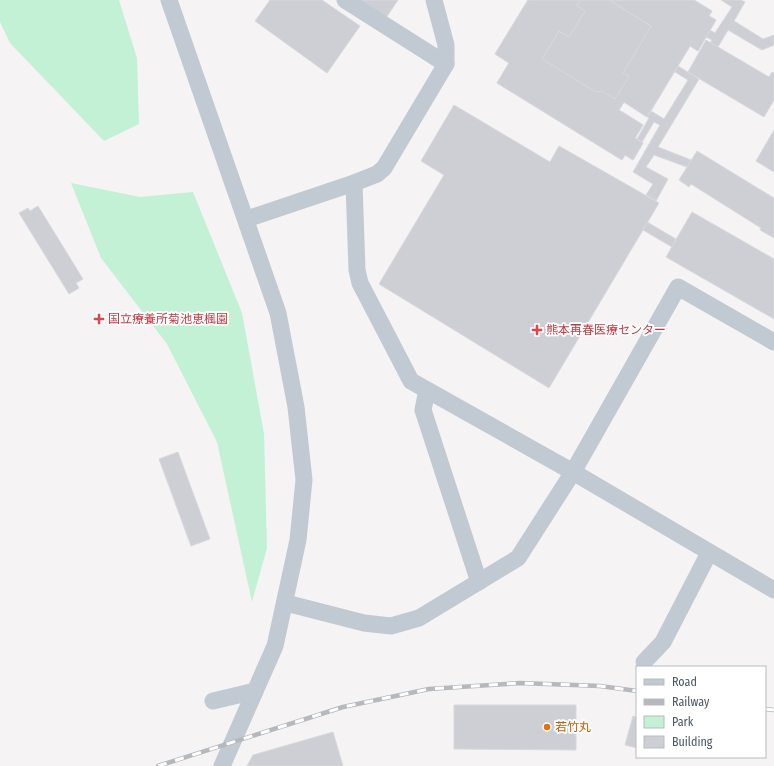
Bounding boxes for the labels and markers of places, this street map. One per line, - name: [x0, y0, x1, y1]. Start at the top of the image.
- place label: 国立療養所菊池恵楓園: [108, 312, 228, 326]
- marker: 国立療養所菊池恵楓園: [93, 313, 105, 325]
- place label: 熊本再春医療センター: [546, 323, 666, 337]
- marker: 熊本再春医療センター: [531, 324, 543, 336]
- place label: 若竹丸: [555, 720, 591, 734]
- marker: 若竹丸: [542, 722, 552, 732]

